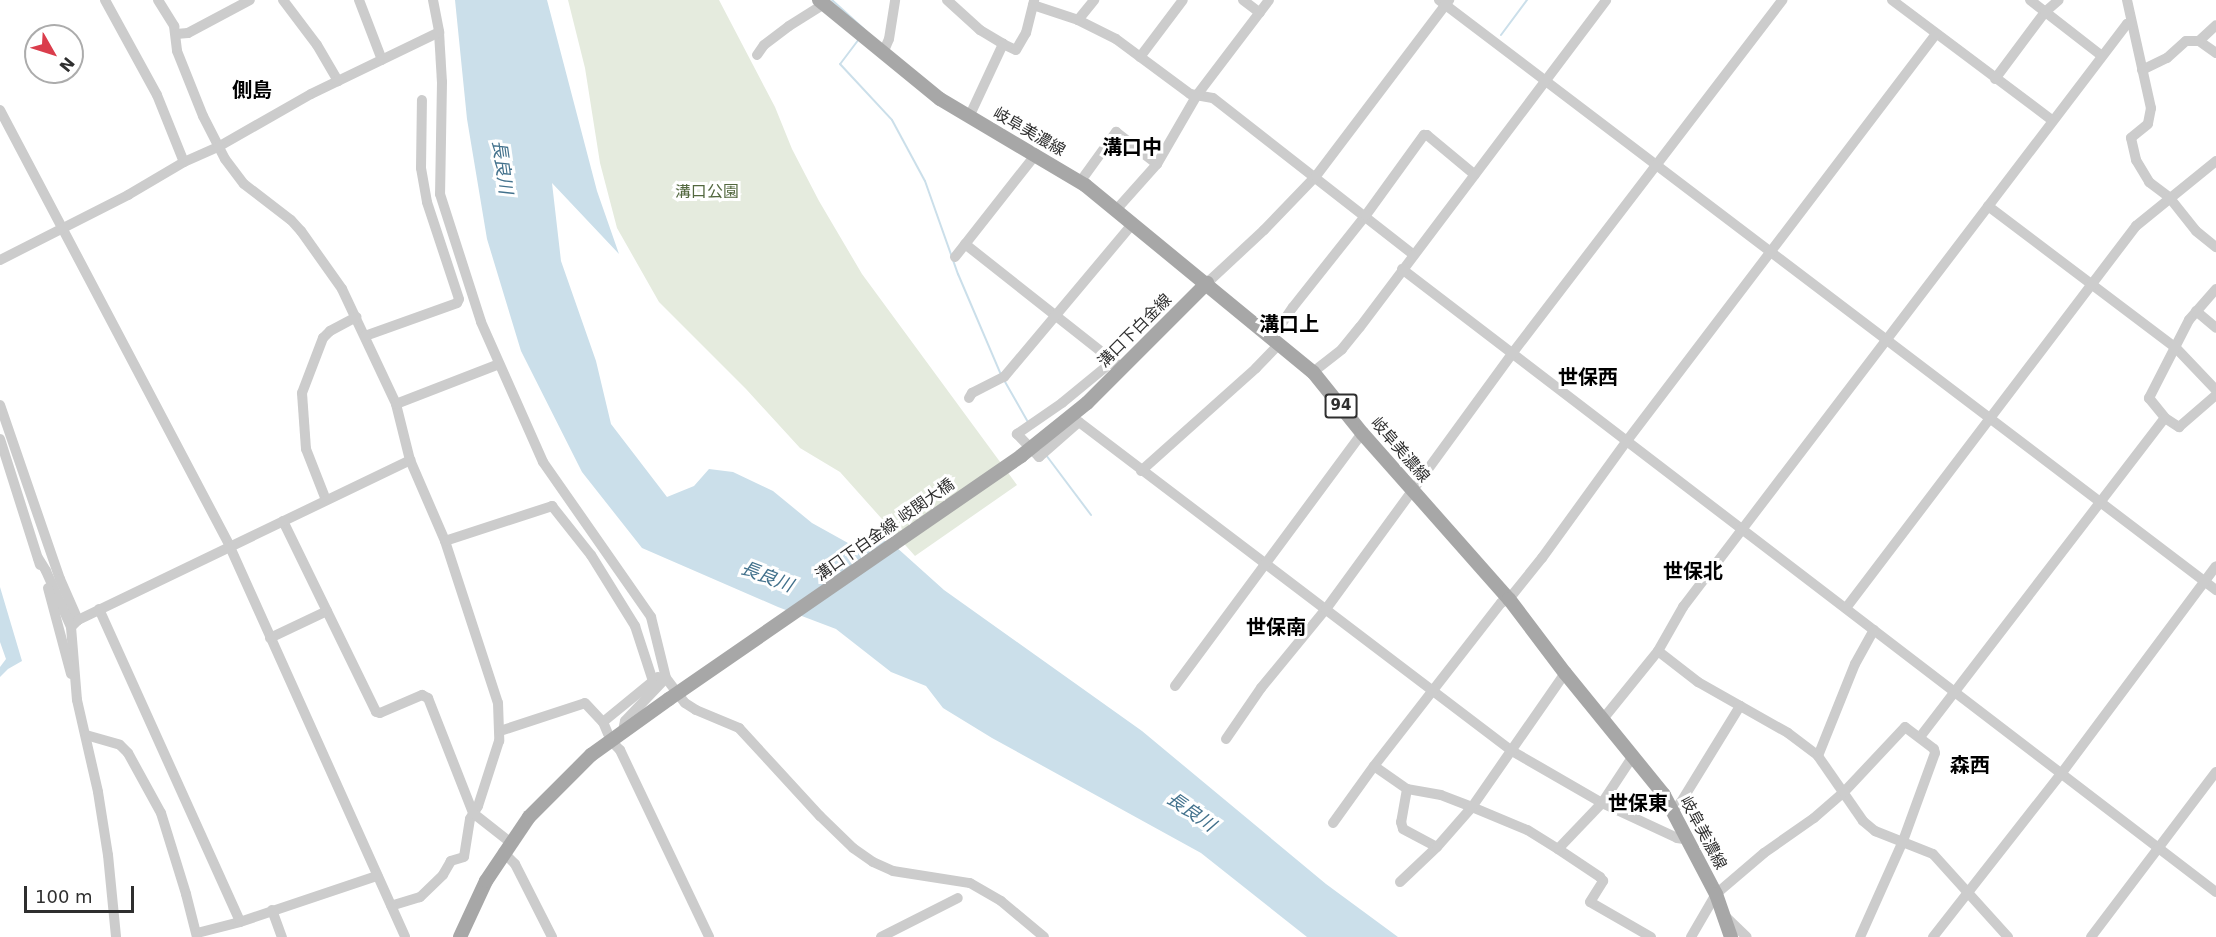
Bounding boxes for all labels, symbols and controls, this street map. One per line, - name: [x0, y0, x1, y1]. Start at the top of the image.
- north arrow: [24, 24, 84, 84]
- text: N: [55, 53, 78, 76]
- district label: 側島: [232, 78, 272, 102]
- street label: 岐阜美濃線: [990, 104, 1068, 160]
- district label: 溝口中: [1102, 135, 1162, 159]
- water label: 長良川: [488, 139, 516, 195]
- park label: 溝口公園: [675, 182, 739, 202]
- street label: 溝口下白金線: [1094, 290, 1176, 372]
- district label: 溝口上: [1259, 312, 1319, 336]
- district label: 世保西: [1558, 365, 1618, 389]
- road number: 94: [1324, 394, 1358, 418]
- street label: 岐阜美濃線: [1367, 414, 1433, 486]
- street label: 溝口下白金線 岐関大橋: [812, 475, 958, 585]
- water label: 長良川: [738, 557, 796, 597]
- district label: 世保北: [1663, 559, 1723, 583]
- district label: 世保南: [1246, 615, 1306, 639]
- district label: 森西: [1950, 753, 1990, 777]
- water label: 長良川: [1163, 788, 1219, 836]
- district label: 世保東: [1608, 791, 1668, 815]
- street label: 岐阜美濃線: [1676, 793, 1730, 873]
- scale bar: [27, 874, 136, 912]
- text: 100 m: [35, 886, 93, 907]

